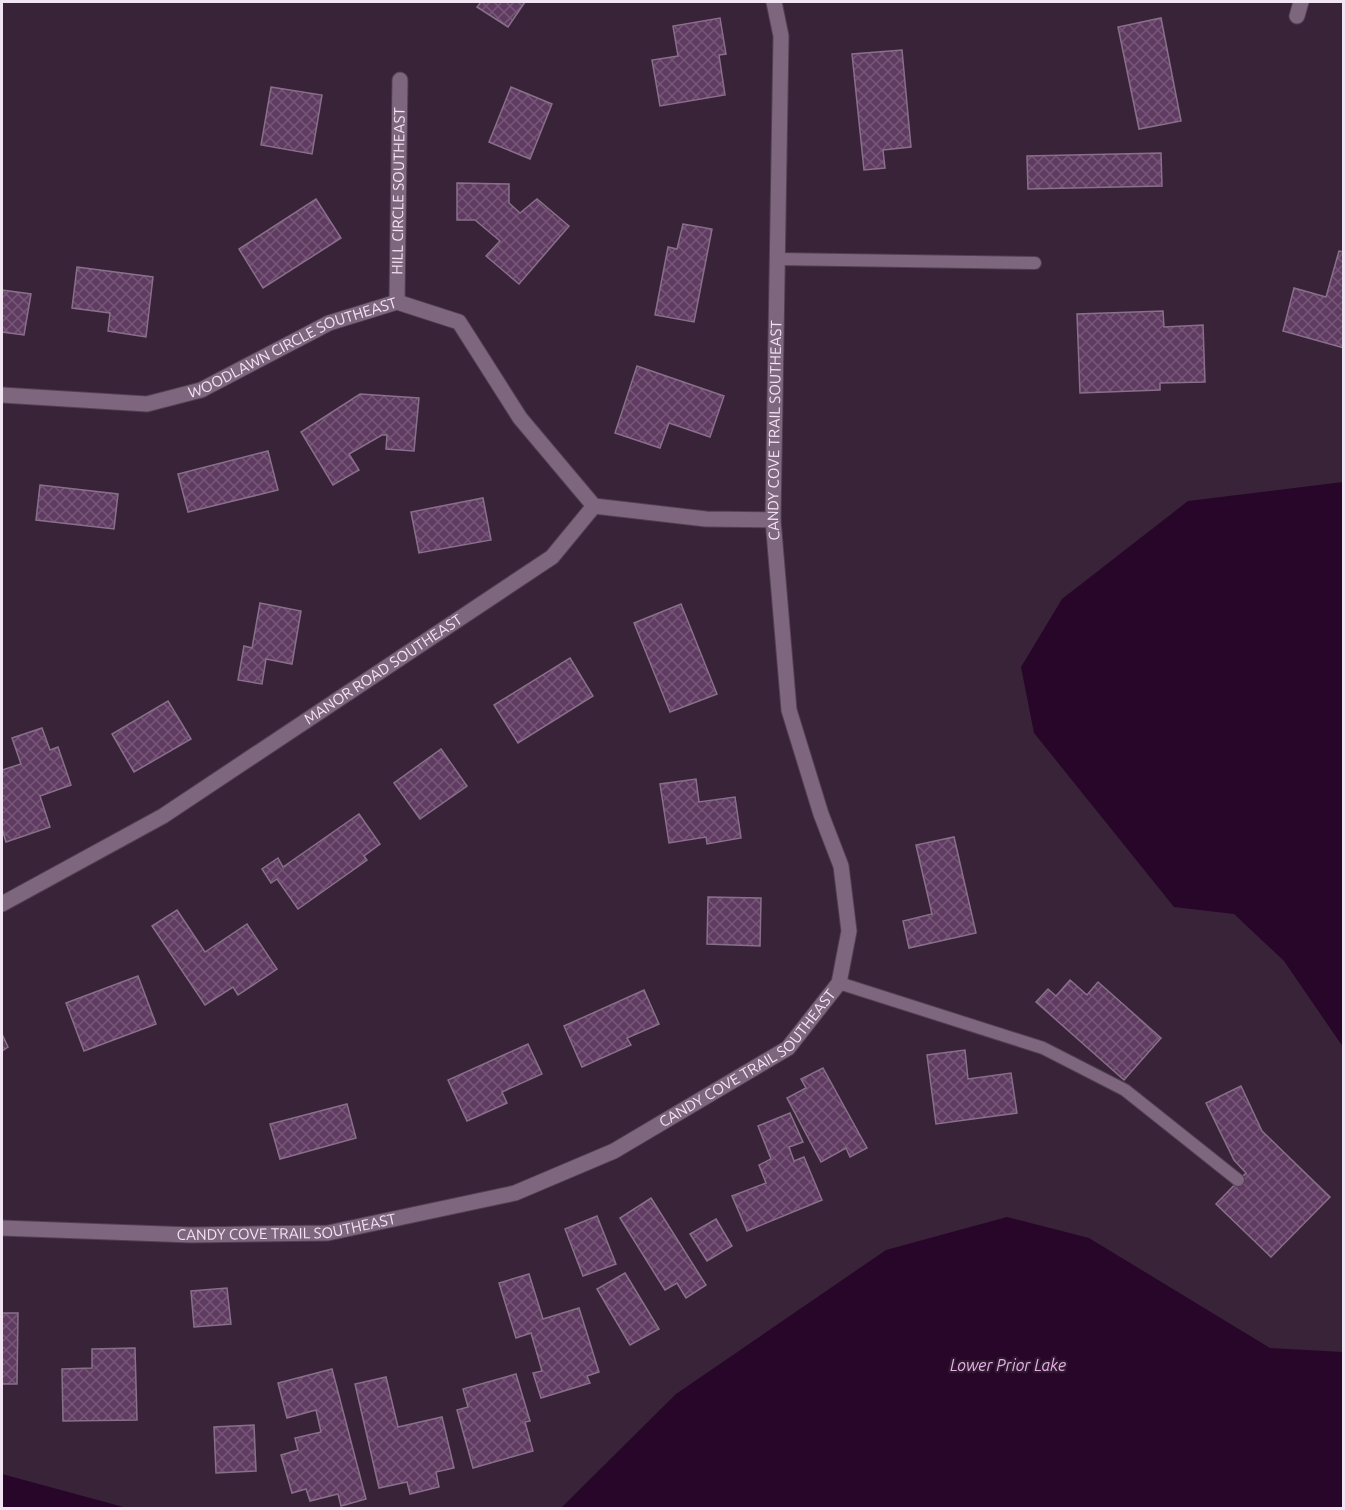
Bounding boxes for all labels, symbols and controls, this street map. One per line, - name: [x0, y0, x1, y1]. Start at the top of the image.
- street label: HILL CIRCLE SOUTHEAST: [388, 107, 408, 275]
- street label: WOODLAWN CIRCLE SOUTHEAST: [186, 293, 399, 401]
- street label: CANDY COVE TRAIL SOUTHEAST: [764, 319, 784, 541]
- street label: MANOR ROAD SOUTHEAST: [301, 610, 466, 728]
- street label: CANDY COVE TRAIL SOUTHEAST: [656, 985, 839, 1130]
- street label: CANDY COVE TRAIL SOUTHEAST: [176, 1210, 398, 1243]
- water label: Lower Prior Lake: [950, 1356, 1066, 1374]

